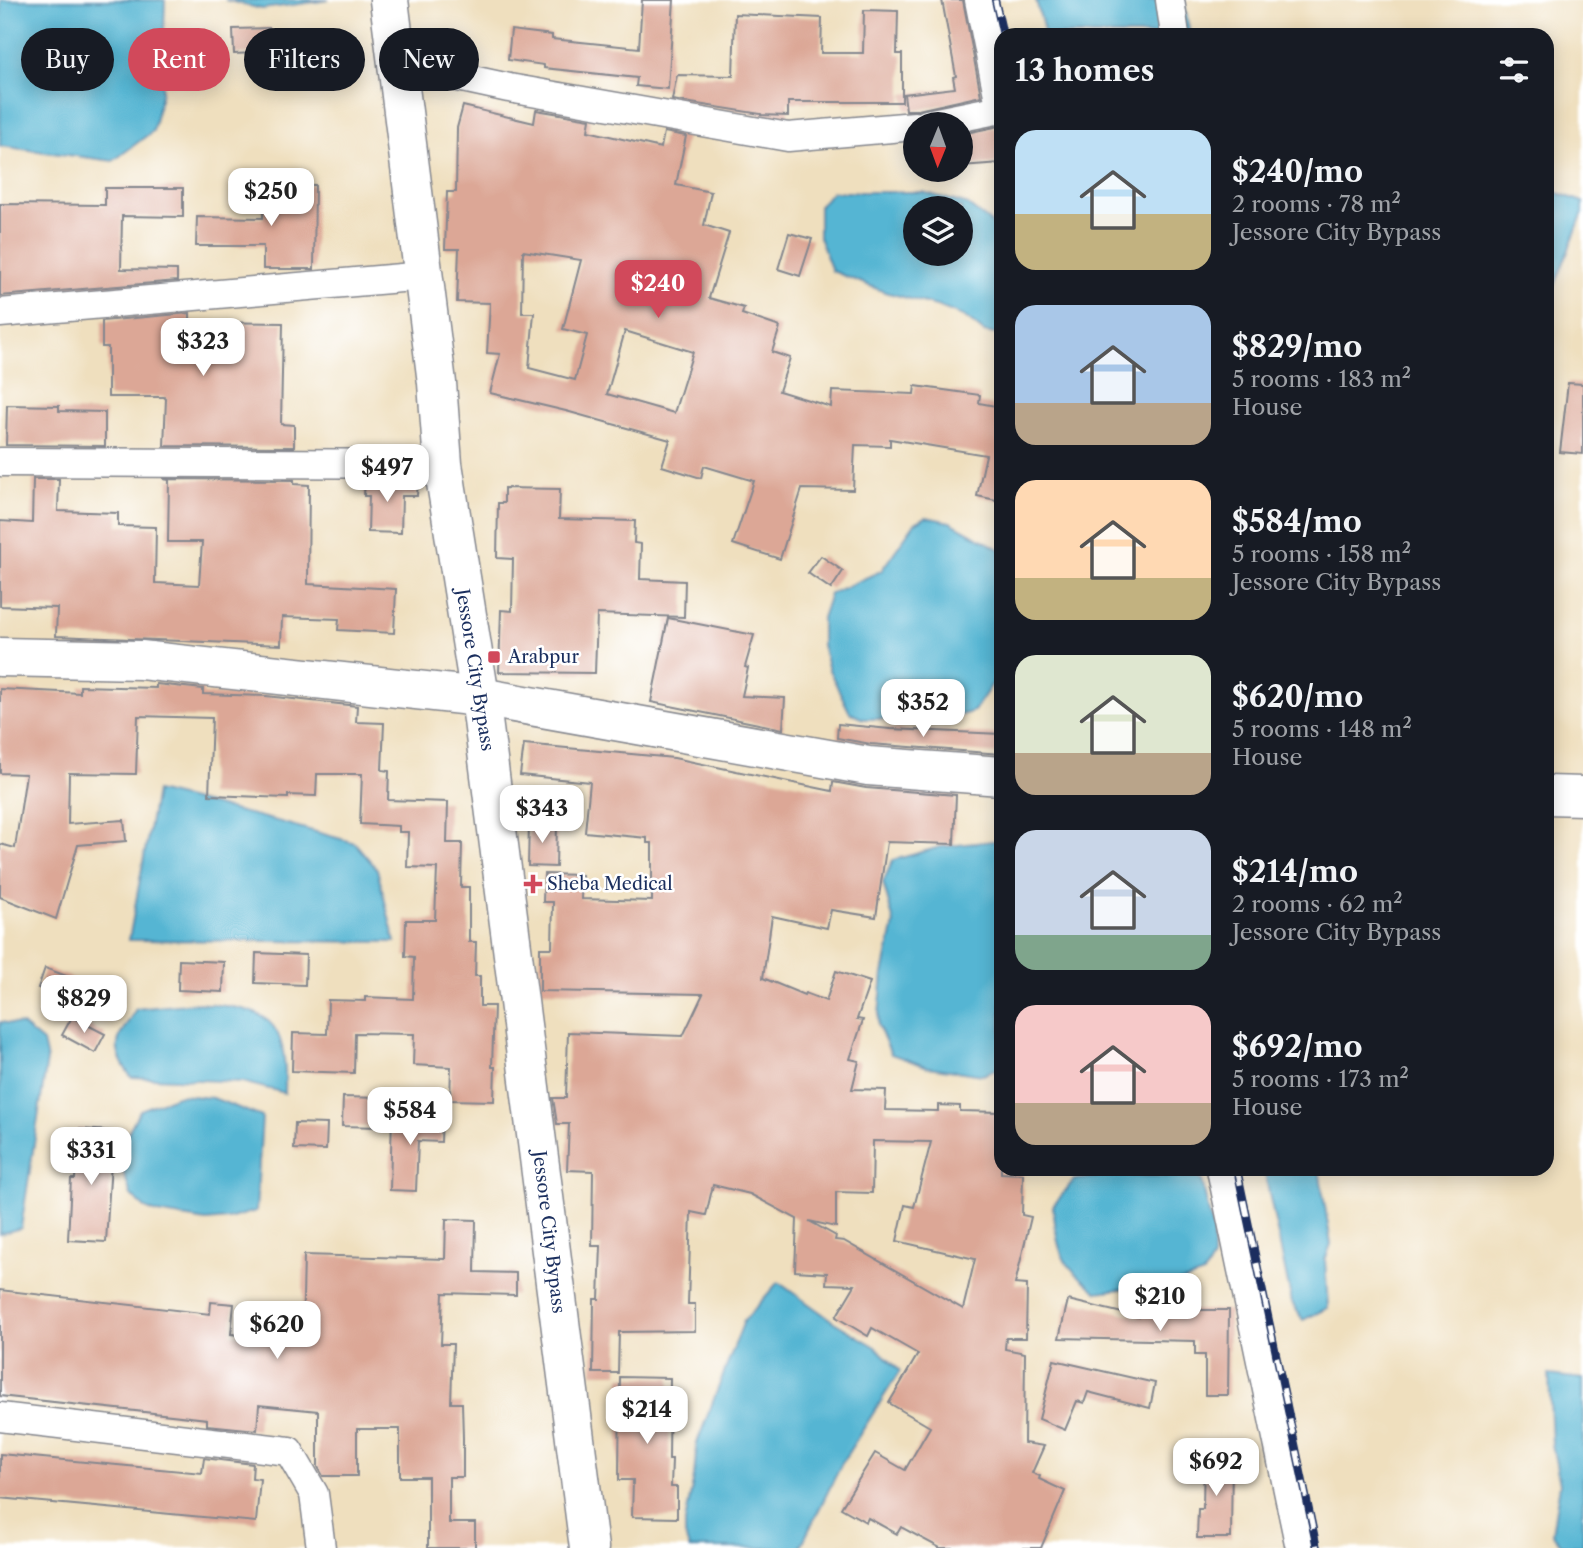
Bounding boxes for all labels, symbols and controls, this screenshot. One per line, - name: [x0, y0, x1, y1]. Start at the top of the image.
- chip: Buy: [21, 28, 114, 91]
- chip: Rent: [128, 28, 230, 91]
- chip: Filters: [244, 28, 365, 91]
- chip: New: [379, 28, 479, 91]
- icon: filters: [1495, 51, 1533, 89]
- text: 13 homes: [1015, 52, 1154, 89]
- north arrow: [903, 112, 973, 182]
- map controls: [903, 112, 973, 266]
- text: $240/mo: [1232, 153, 1363, 190]
- icon: home: [1071, 158, 1155, 242]
- pin: $250: [230, 168, 312, 228]
- text: $250: [244, 177, 298, 205]
- text: 2 rooms · 78 m²: [1232, 190, 1401, 218]
- button: layers: [903, 196, 973, 266]
- text: Jessore City Bypass: [1232, 218, 1441, 246]
- pin: $240: [617, 260, 699, 320]
- text: $240: [631, 269, 685, 297]
- pin: $323: [162, 318, 244, 378]
- text: $323: [177, 327, 229, 355]
- text: $829/mo: [1232, 328, 1362, 365]
- icon: home: [1071, 333, 1155, 417]
- text: 5 rooms · 183 m²: [1232, 365, 1411, 393]
- text: House: [1232, 393, 1302, 421]
- pin: $497: [346, 444, 428, 504]
- text: $497: [361, 453, 413, 481]
- text: $584/mo: [1232, 503, 1362, 540]
- icon: home: [1071, 508, 1155, 592]
- text: 5 rooms · 158 m²: [1232, 540, 1411, 568]
- text: Jessore City Bypass: [1232, 568, 1441, 596]
- street label: Jessore City Bypass: [451, 584, 499, 753]
- place label: Arabpur: [507, 646, 579, 668]
- marker: Arabpur: [486, 649, 502, 665]
- text: $620/mo: [1232, 678, 1363, 715]
- pin: $352: [882, 680, 964, 739]
- icon: home: [1071, 683, 1155, 767]
- text: $352: [897, 688, 949, 716]
- text: 5 rooms · 148 m²: [1232, 715, 1412, 743]
- text: House: [1232, 743, 1302, 771]
- pin: $343: [501, 786, 583, 845]
- text: $343: [516, 794, 568, 822]
- text: $214/mo: [1232, 853, 1358, 890]
- icon: home: [1071, 858, 1155, 942]
- place label: Sheba Medical: [547, 873, 673, 895]
- marker: Sheba Medical: [525, 876, 541, 892]
- text: 2 rooms · 62 m²: [1232, 890, 1403, 918]
- text: Jessore City Bypass: [1232, 918, 1441, 946]
- pin: $829: [43, 976, 125, 1035]
- text: $829: [57, 984, 111, 1012]
- text: $692/mo: [1232, 1028, 1363, 1065]
- icon: home: [1071, 1033, 1155, 1117]
- text: 5 rooms · 173 m²: [1232, 1065, 1409, 1093]
- pin: $584: [369, 1088, 451, 1147]
- text: House: [1232, 1093, 1302, 1121]
- text: $584: [383, 1096, 437, 1124]
- pin: $331: [50, 1128, 132, 1187]
- text: $331: [66, 1136, 116, 1164]
- street label: Jessore City Bypass: [528, 1146, 570, 1315]
- pin: $210: [1119, 1274, 1201, 1333]
- text: $210: [1134, 1282, 1186, 1310]
- pin: $620: [236, 1302, 318, 1361]
- text: $620: [250, 1310, 304, 1338]
- pin: $214: [606, 1386, 688, 1446]
- text: $214: [622, 1395, 672, 1423]
- pin: $692: [1175, 1438, 1257, 1498]
- text: $692: [1189, 1447, 1243, 1475]

